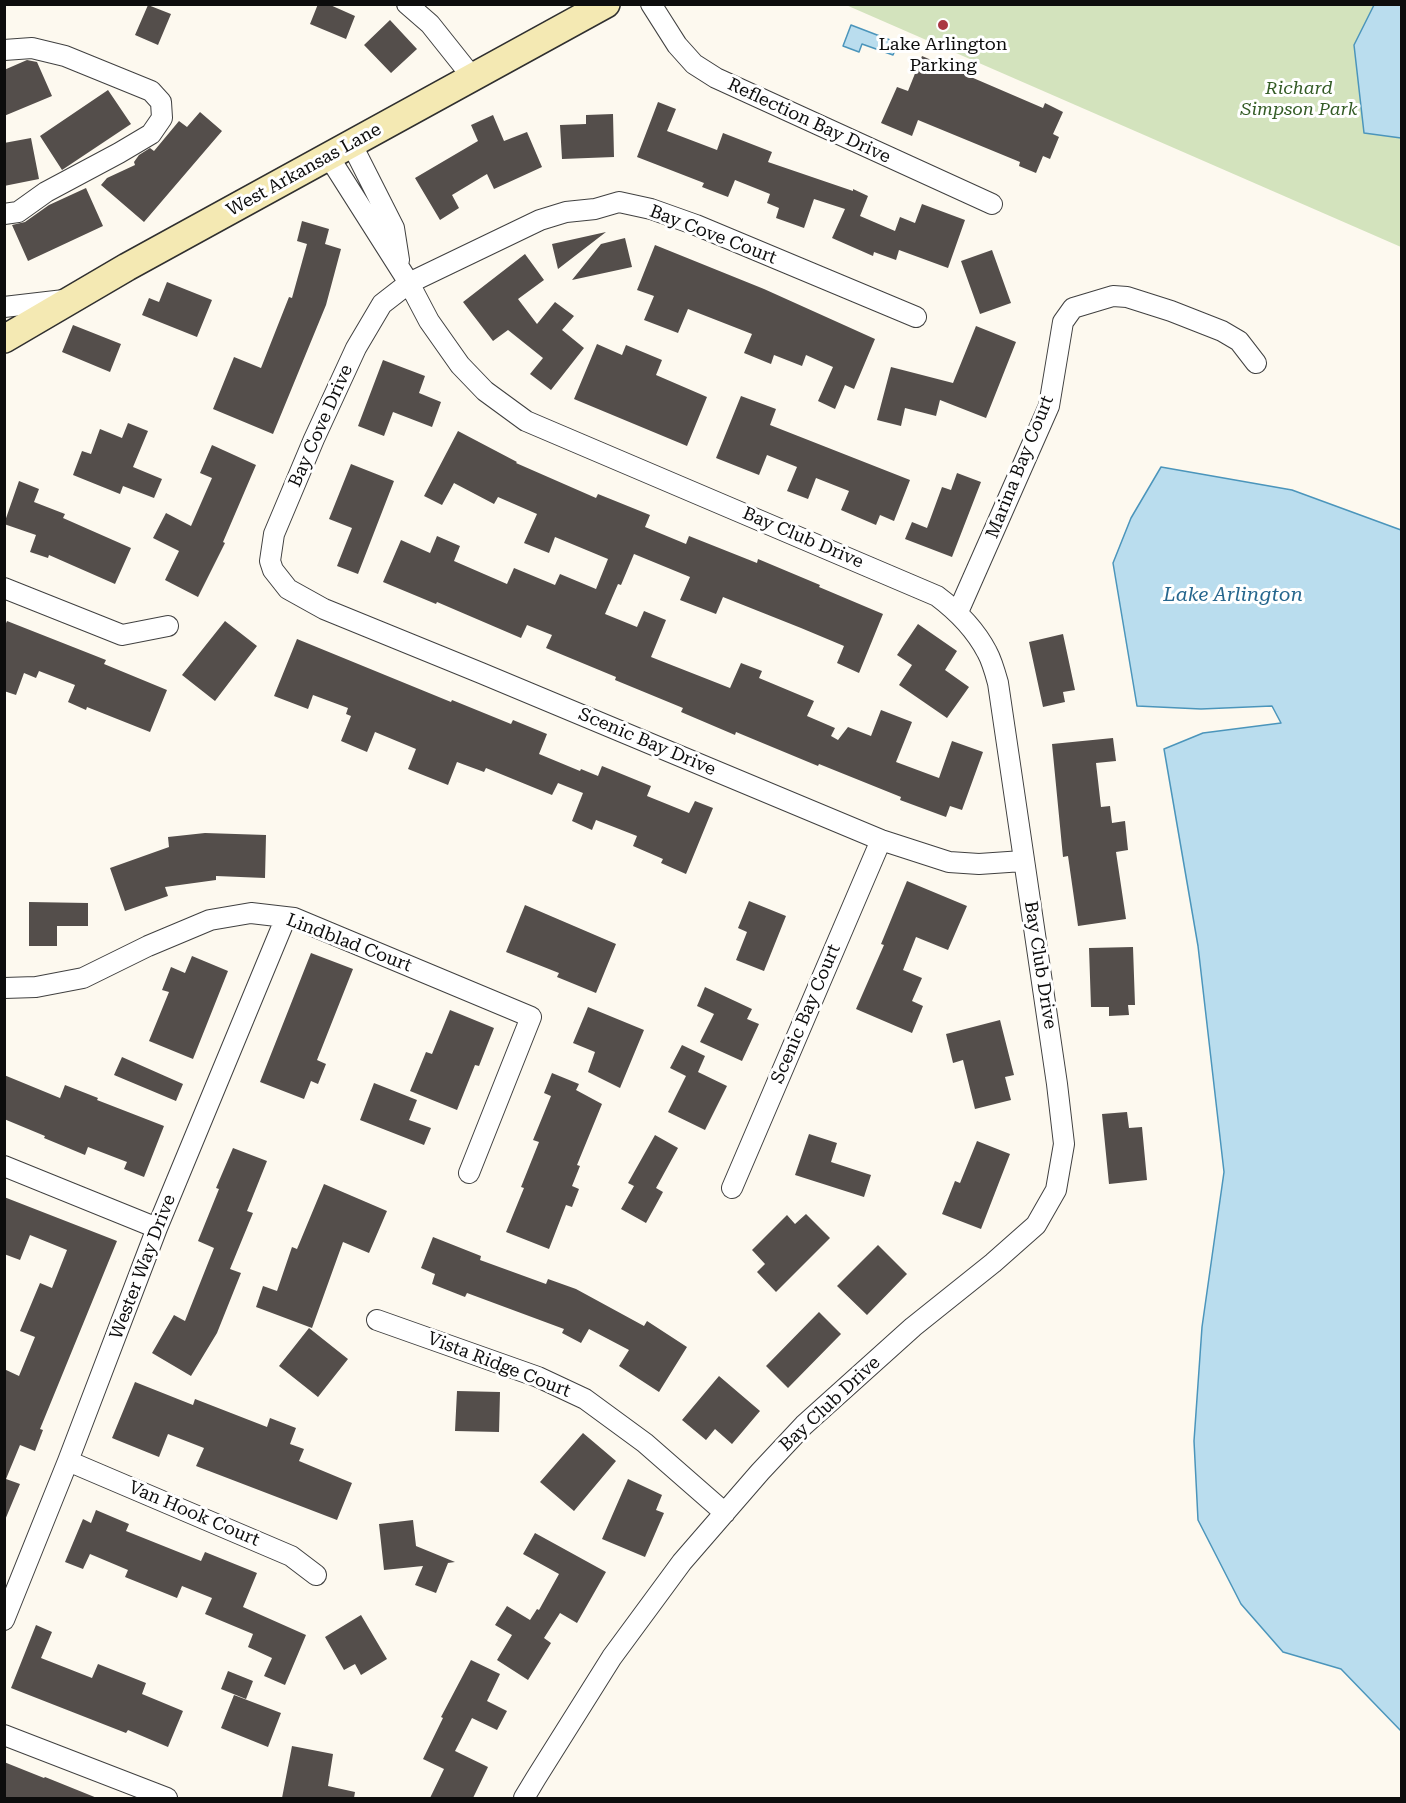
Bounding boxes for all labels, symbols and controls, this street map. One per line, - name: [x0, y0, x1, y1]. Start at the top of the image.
- marker: Lake Arlington Parking: [936, 18, 950, 32]
- place label: Lake Arlington Parking: [879, 34, 1007, 76]
- street label: Reflection Bay Drive: [724, 74, 894, 168]
- park label: Richard Simpson Park: [1241, 78, 1357, 121]
- street label: West Arkansas Lane: [223, 119, 385, 221]
- street label: Bay Cove Court: [646, 201, 780, 269]
- street label: Bay Cove Drive: [284, 361, 358, 491]
- street label: Marina Bay Court: [982, 393, 1058, 541]
- street label: Bay Club Drive: [739, 503, 867, 573]
- water label: Lake Arlington: [1163, 583, 1303, 607]
- street label: Scenic Bay Drive: [575, 703, 719, 781]
- street label: Bay Club Drive: [1019, 899, 1061, 1031]
- street label: Lindblad Court: [283, 909, 415, 977]
- street label: Scenic Bay Court: [767, 941, 845, 1087]
- street label: Wester Way Drive: [105, 1192, 181, 1342]
- street label: Vista Ridge Court: [424, 1328, 574, 1402]
- street label: Bay Club Drive: [775, 1352, 885, 1456]
- street label: Van Hook Court: [125, 1477, 263, 1551]

